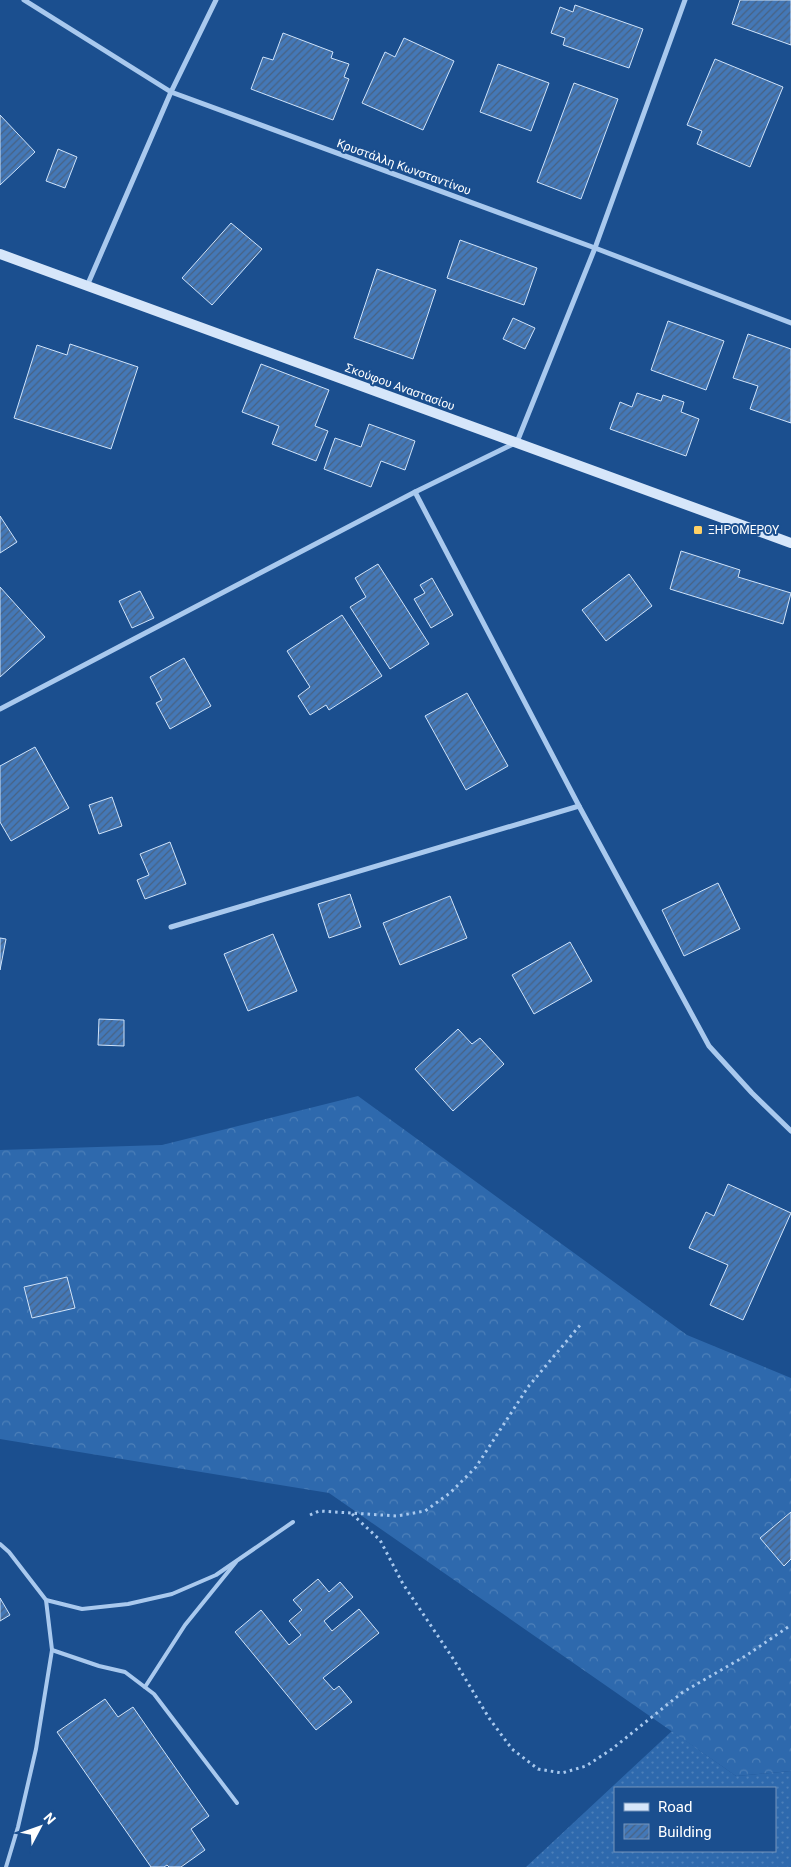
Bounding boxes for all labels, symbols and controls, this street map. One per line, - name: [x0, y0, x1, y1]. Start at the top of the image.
- street label: Κρυστάλλη Κωνσταντίνου: [335, 136, 473, 198]
- street label: Σκούφου Αναστασίου: [343, 361, 457, 413]
- place label: ΞΗΡΟΜΕΡΟΥ: [708, 523, 780, 537]
- marker: ΞΗΡΟΜΕΡΟΥ: [692, 524, 704, 536]
- legend: [614, 1787, 776, 1852]
- text: Road: [658, 1798, 692, 1816]
- north arrow: [15, 1802, 65, 1852]
- text: N: [41, 1809, 59, 1827]
- text: Building: [658, 1823, 712, 1841]

